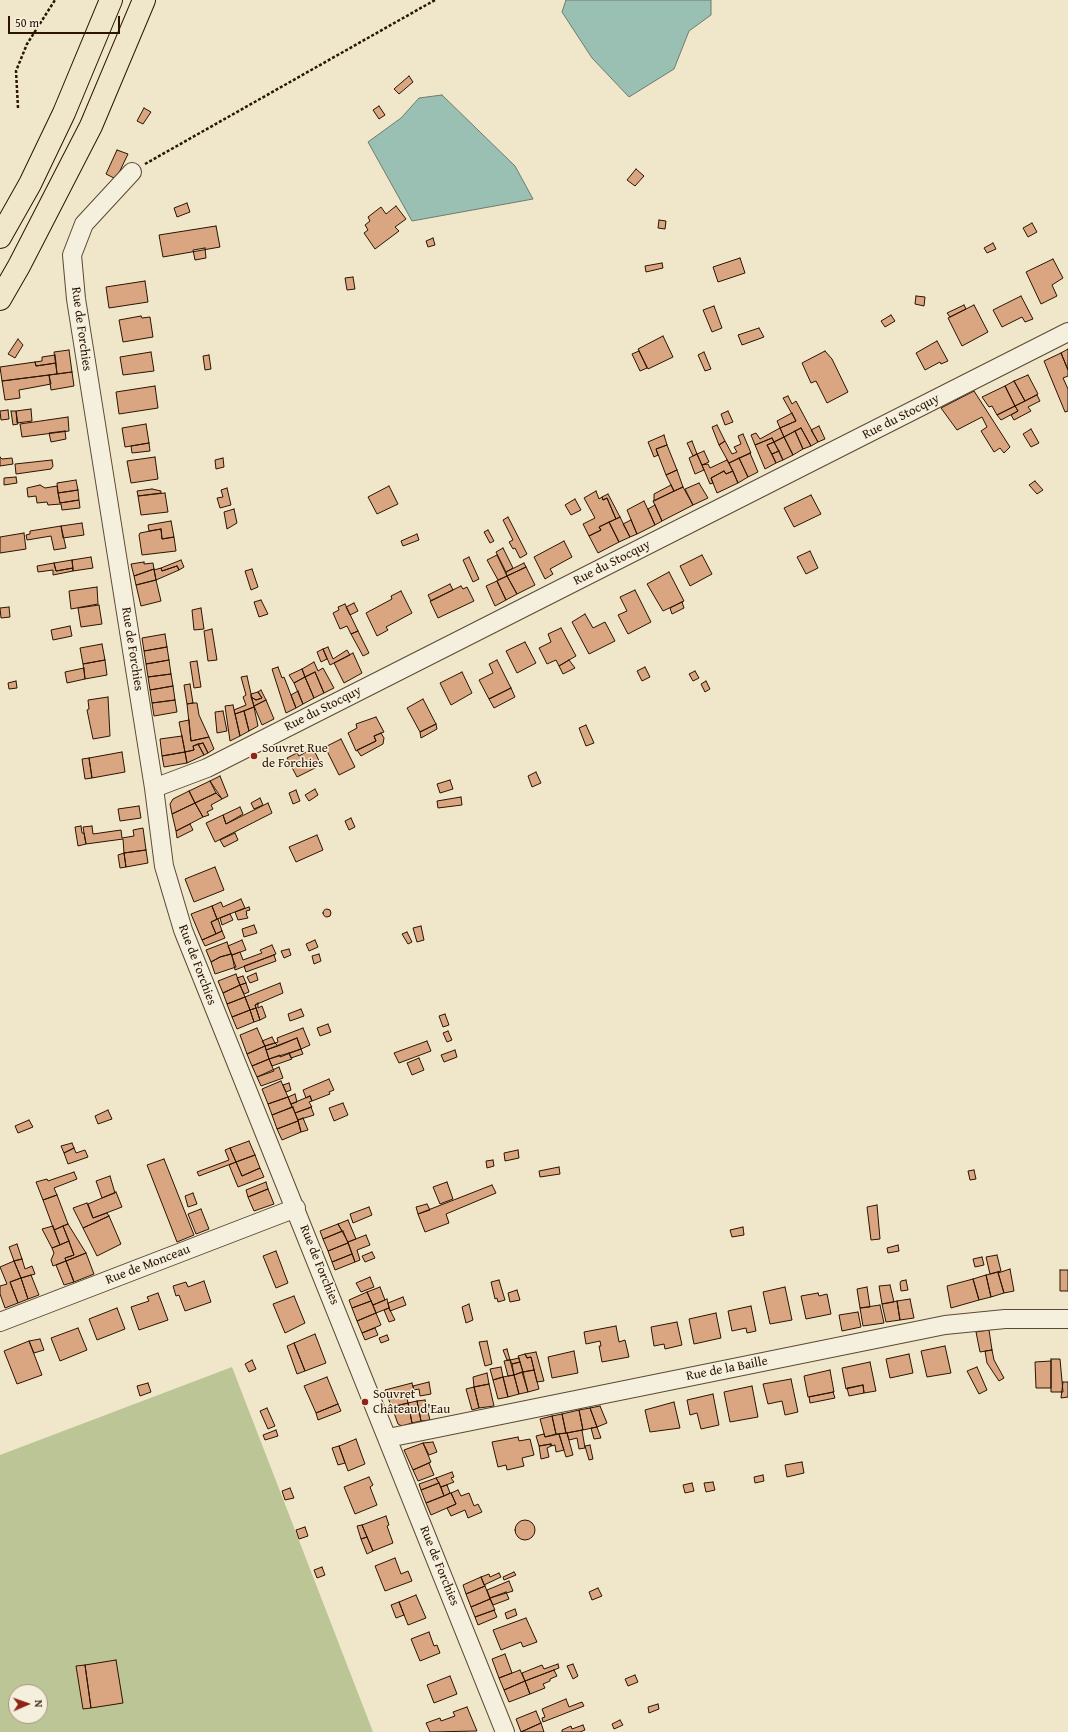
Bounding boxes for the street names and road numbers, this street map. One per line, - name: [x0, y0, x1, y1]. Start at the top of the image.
- street label: Rue de Forchies: [67, 286, 95, 372]
- street label: Rue du Stocquy: [860, 391, 942, 443]
- street label: Rue du Stocquy: [571, 537, 653, 589]
- street label: Rue de Forchies: [118, 606, 146, 692]
- street label: Rue du Stocquy: [282, 683, 364, 735]
- street label: Rue de Forchies: [175, 923, 219, 1007]
- street label: Rue de Forchies: [296, 1223, 342, 1307]
- street label: Rue de Monceau: [104, 1242, 192, 1288]
- street label: Rue de la Baille: [685, 1353, 769, 1385]
- street label: Rue de Forchies: [416, 1524, 462, 1608]

